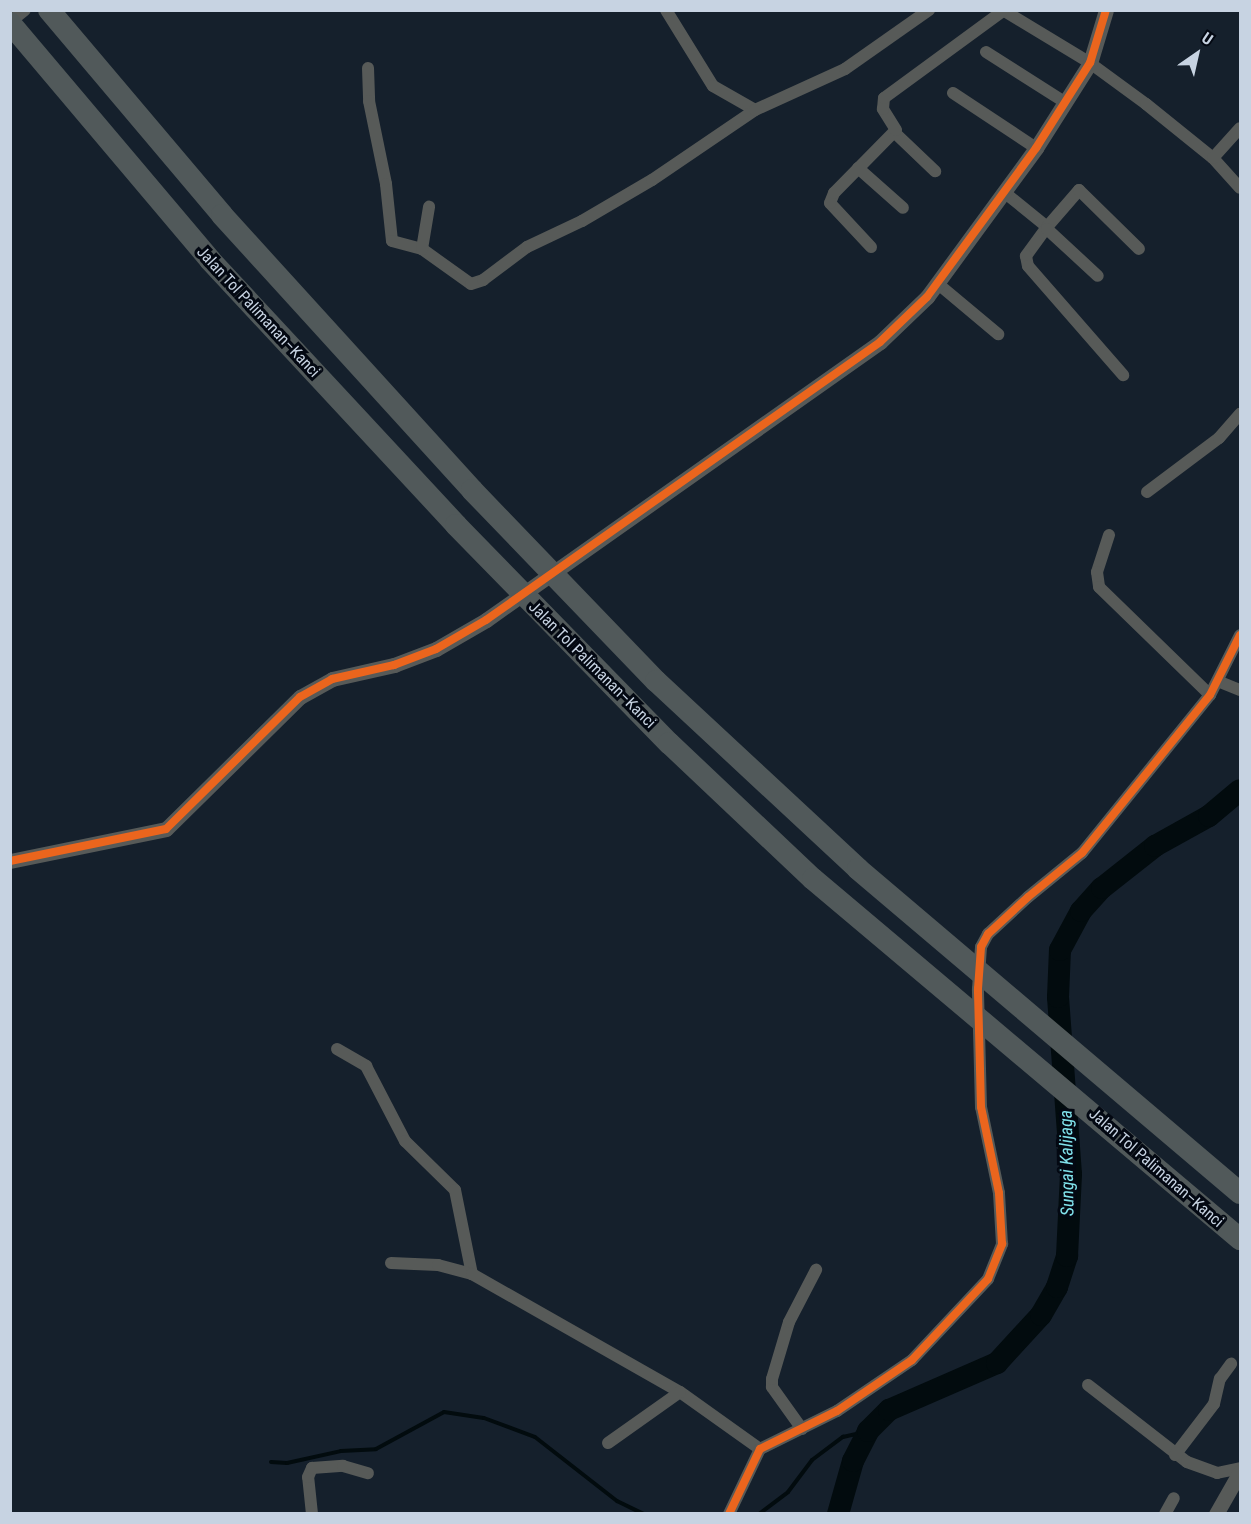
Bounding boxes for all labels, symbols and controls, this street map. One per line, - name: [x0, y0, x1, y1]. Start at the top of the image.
- north arrow: [1167, 24, 1227, 84]
- text: U: [1198, 28, 1216, 49]
- street label: Jalan Tol Palimanan–Kanci: [192, 243, 324, 381]
- street label: Jalan Tol Palimanan–Kanci: [524, 597, 660, 733]
- street label: Jalan Tol Palimanan–Kanci: [1085, 1104, 1227, 1232]
- water label: Sungai Kalijaga: [1055, 1110, 1079, 1216]

